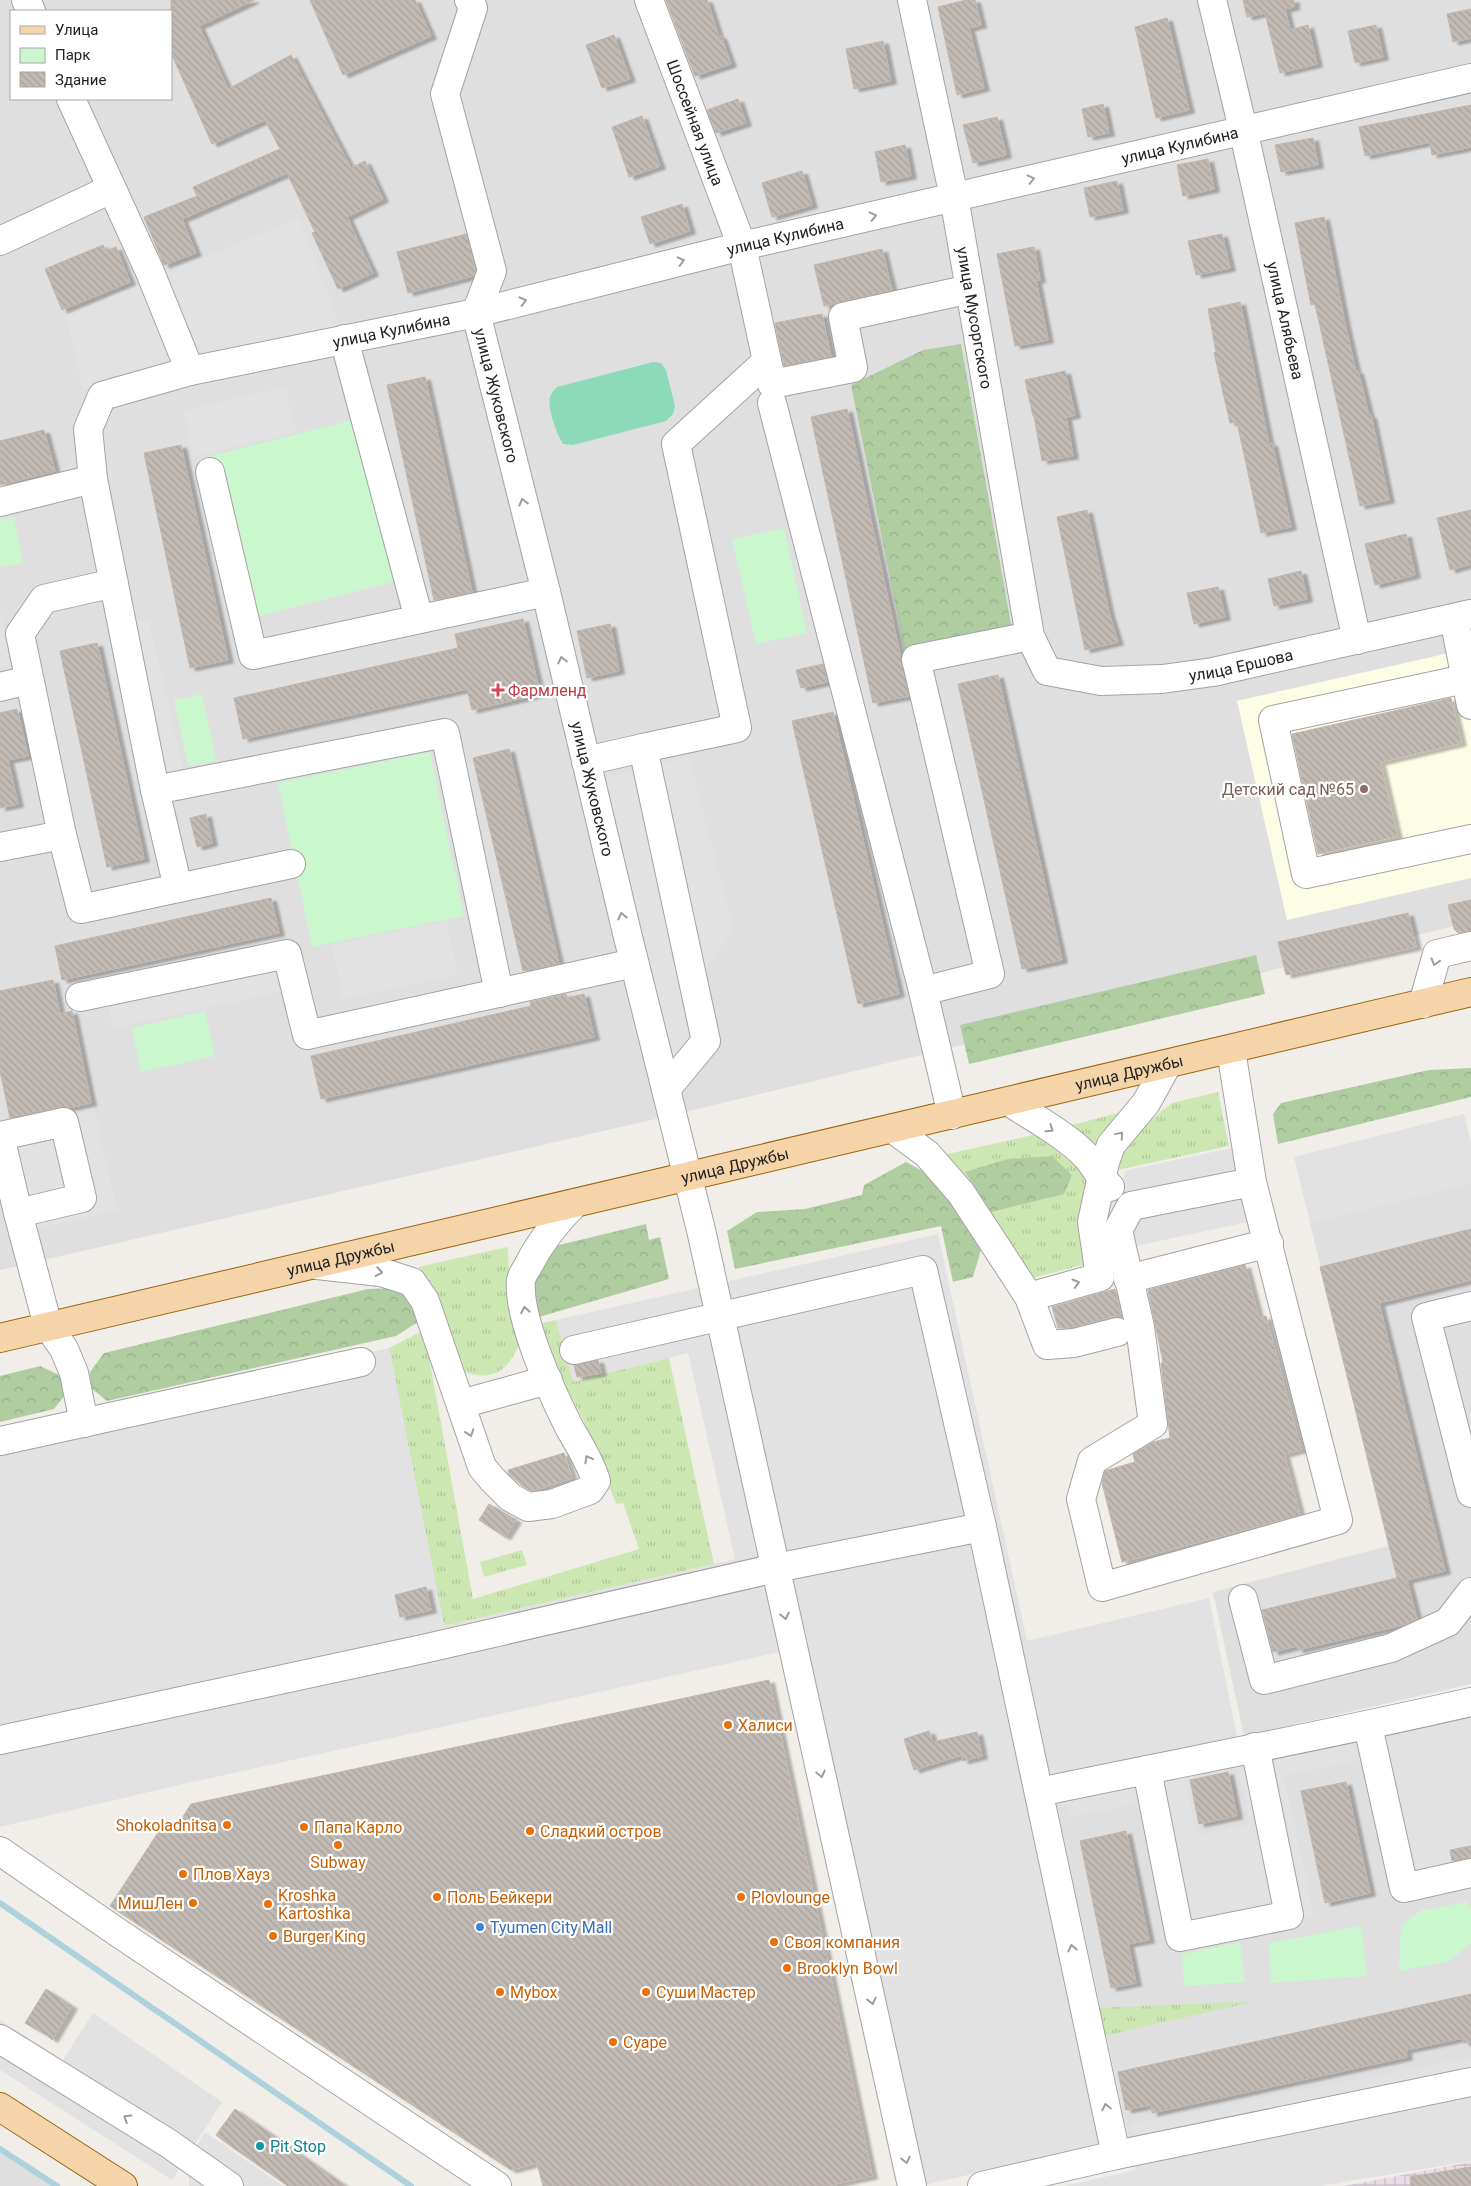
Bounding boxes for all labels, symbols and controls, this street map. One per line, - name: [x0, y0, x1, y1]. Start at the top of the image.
- legend: [10, 10, 172, 100]
- text: Улица: [55, 21, 98, 39]
- text: Парк: [55, 46, 90, 64]
- street label: Шоссейная улица: [662, 57, 727, 188]
- text: Здание: [55, 71, 106, 89]
- street label: улица Кулибина: [1120, 123, 1240, 168]
- one-way arrow: [1027, 174, 1036, 185]
- one-way arrow: [869, 211, 878, 222]
- street label: улица Кулибина: [725, 214, 846, 259]
- street label: улица Мусоргского: [953, 245, 996, 390]
- one-way arrow: [676, 256, 685, 267]
- street label: улица Алябьева: [1263, 260, 1308, 381]
- one-way arrow: [519, 296, 528, 307]
- street label: улица Кулибина: [331, 309, 452, 352]
- street label: улица Жуковского: [470, 326, 522, 465]
- one-way arrow: [518, 497, 529, 506]
- street label: улица Ершова: [1188, 645, 1295, 685]
- one-way arrow: [557, 655, 568, 664]
- place label: Фармленд: [508, 681, 587, 700]
- marker: Фармленд: [492, 684, 504, 696]
- street label: улица Жуковского: [567, 720, 617, 858]
- place label: Детский сад №65: [1222, 780, 1354, 799]
- marker: Детский сад №65: [1358, 783, 1370, 795]
- one-way arrow: [617, 911, 628, 920]
- one-way arrow: [1431, 958, 1441, 966]
- street label: улица Дружбы: [1074, 1051, 1185, 1095]
- one-way arrow: [1044, 1123, 1054, 1132]
- one-way arrow: [1114, 1132, 1122, 1141]
- street label: улица Дружбы: [679, 1144, 791, 1187]
- street label: улица Дружбы: [285, 1237, 397, 1280]
- one-way arrow: [374, 1267, 383, 1277]
- one-way arrow: [1071, 1279, 1079, 1289]
- one-way arrow: [520, 1305, 530, 1314]
- one-way arrow: [465, 1428, 475, 1436]
- one-way arrow: [584, 1455, 594, 1464]
- one-way arrow: [780, 1611, 790, 1620]
- place label: Халиси: [738, 1716, 793, 1735]
- marker: Халиси: [722, 1719, 734, 1731]
- one-way arrow: [815, 1770, 826, 1779]
- place label: Shokoladnitsa: [116, 1816, 217, 1835]
- place label: Папа Карло: [314, 1818, 402, 1837]
- marker: Shokoladnitsa: [221, 1819, 233, 1831]
- marker: Папа Карло: [298, 1821, 310, 1833]
- place label: Сладкий остров: [540, 1822, 662, 1841]
- marker: Сладкий остров: [524, 1825, 536, 1837]
- marker: Subway: [332, 1839, 344, 1851]
- place label: Subway: [310, 1853, 366, 1872]
- place label: Плов Хауз: [193, 1865, 270, 1884]
- marker: Плов Хауз: [177, 1868, 189, 1880]
- place label: Kroshka Kartoshka: [278, 1886, 351, 1923]
- place label: Поль Бейкери: [447, 1888, 552, 1907]
- place label: Plovlounge: [751, 1888, 830, 1907]
- marker: Поль Бейкери: [431, 1891, 443, 1903]
- marker: Plovlounge: [735, 1891, 747, 1903]
- place label: МишЛен: [118, 1894, 183, 1913]
- marker: МишЛен: [187, 1897, 199, 1909]
- marker: Kroshka Kartoshka: [262, 1898, 274, 1910]
- place label: Tyumen City Mall: [490, 1918, 612, 1937]
- marker: Tyumen City Mall: [474, 1921, 486, 1933]
- place label: Burger King: [283, 1927, 366, 1946]
- marker: Burger King: [267, 1930, 279, 1942]
- place label: Своя компания: [784, 1933, 900, 1952]
- marker: Своя компания: [768, 1936, 780, 1948]
- one-way arrow: [1068, 1944, 1078, 1953]
- place label: Brooklyn Bowl: [797, 1959, 898, 1978]
- marker: Brooklyn Bowl: [781, 1962, 793, 1974]
- place label: Mybox: [510, 1983, 557, 2002]
- place label: Суши Мастер: [656, 1983, 756, 2002]
- marker: Mybox: [494, 1986, 506, 1998]
- marker: Суши Мастер: [640, 1986, 652, 1998]
- one-way arrow: [866, 1997, 876, 2006]
- place label: Суаре: [623, 2033, 667, 2052]
- marker: Суаре: [607, 2036, 619, 2048]
- one-way arrow: [1101, 2103, 1112, 2112]
- one-way arrow: [123, 2114, 132, 2124]
- place label: Pit Stop: [270, 2137, 326, 2156]
- marker: Pit Stop: [254, 2140, 266, 2152]
- one-way arrow: [900, 2156, 911, 2165]

